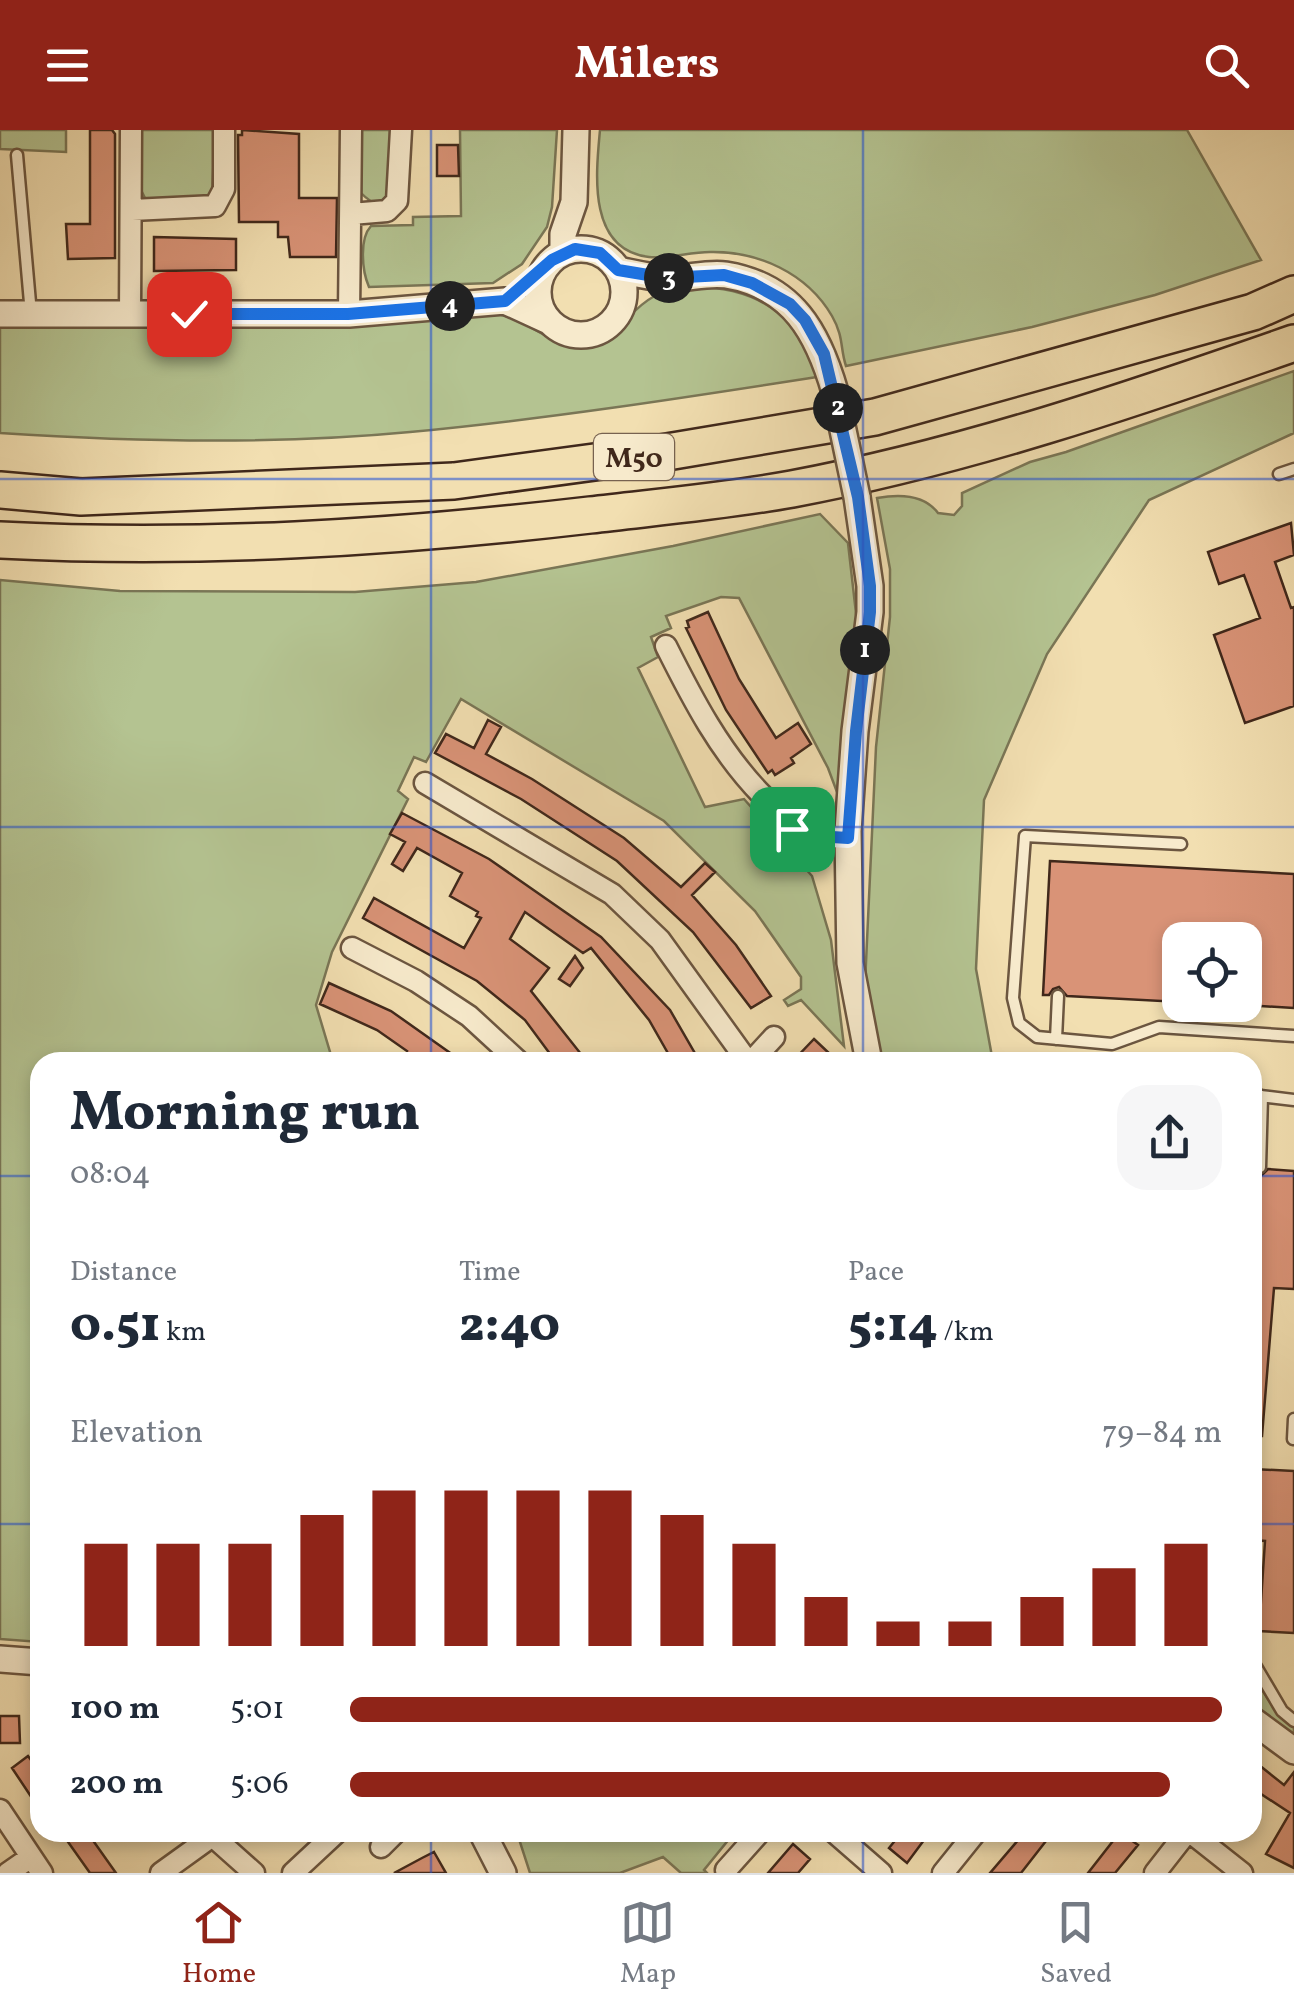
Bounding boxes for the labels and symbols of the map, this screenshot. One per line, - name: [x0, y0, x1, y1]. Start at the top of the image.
- pin: 3: [644, 253, 694, 303]
- pin: [147, 272, 232, 357]
- pin: 4: [425, 281, 475, 331]
- pin: 2: [813, 383, 863, 433]
- road number: M50: [594, 434, 674, 480]
- pin: 1: [840, 625, 890, 675]
- pin: [750, 787, 835, 872]

